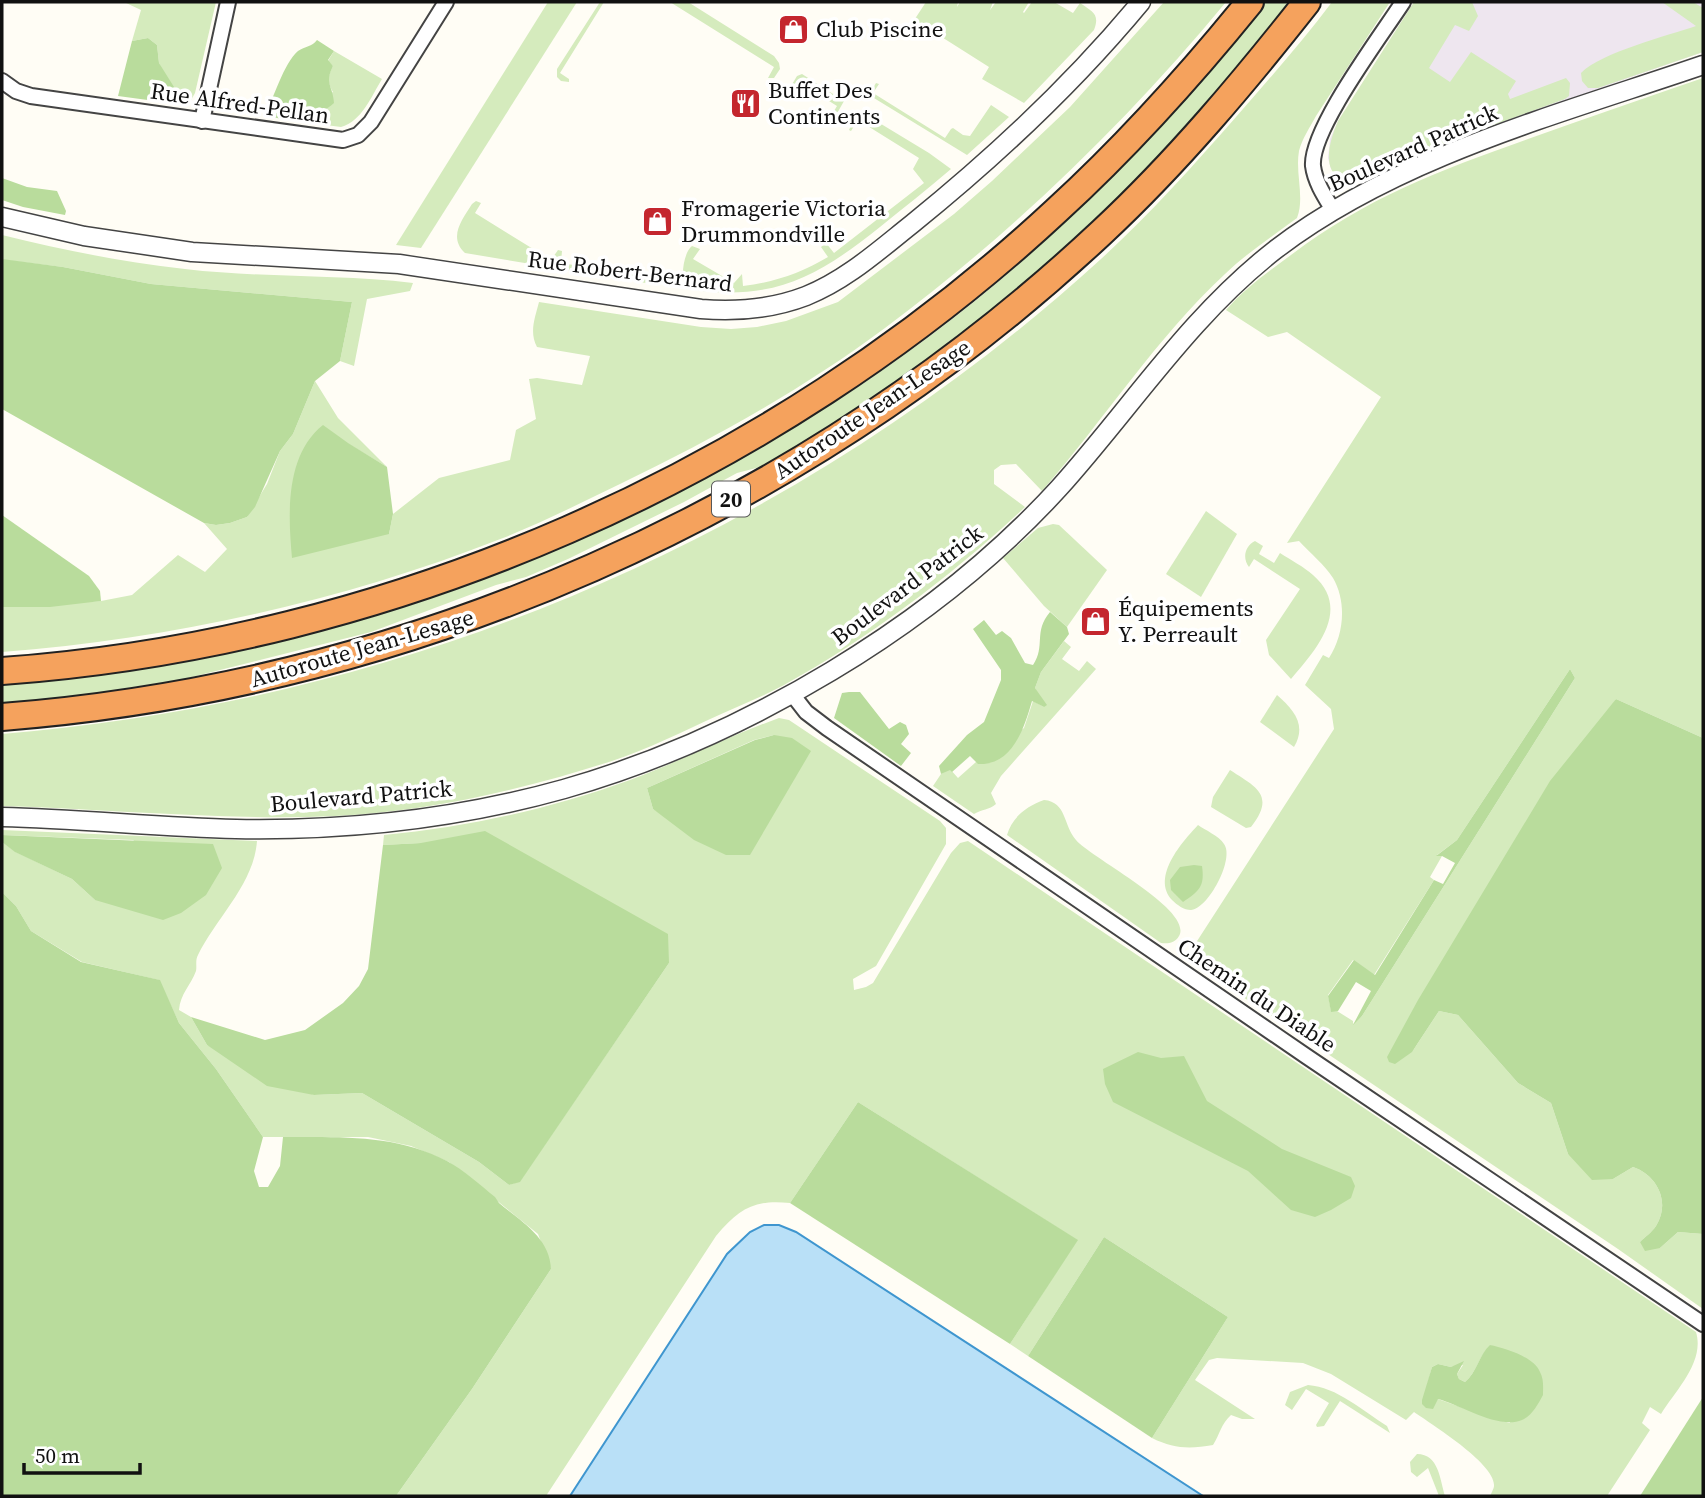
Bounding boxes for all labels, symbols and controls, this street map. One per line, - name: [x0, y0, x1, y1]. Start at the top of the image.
- shop icon: Club Piscine: [776, 12, 810, 46]
- place label: Club Piscine: [816, 13, 944, 45]
- place label: Buffet Des Continents: [768, 74, 880, 132]
- street label: Rue Alfred-Pellan: [148, 75, 332, 131]
- restaurant icon: Buffet Des Continents: [728, 86, 762, 120]
- street label: Boulevard Patrick: [1323, 96, 1503, 200]
- place label: Fromagerie Victoria Drummondville: [681, 192, 886, 250]
- shop icon: Fromagerie Victoria Drummondville: [641, 204, 675, 238]
- street label: Rue Robert-Bernard: [526, 243, 734, 299]
- street label: Autoroute Jean-Lesage: [767, 331, 977, 487]
- road number: 20: [712, 482, 750, 516]
- street label: Boulevard Patrick: [825, 517, 990, 653]
- place label: Équipements Y. Perreault: [1118, 592, 1254, 650]
- street label: Autoroute Jean-Lesage: [247, 601, 477, 695]
- shop icon: Équipements Y. Perreault: [1078, 604, 1112, 638]
- street label: Boulevard Patrick: [269, 772, 454, 820]
- street label: Chemin du Diable: [1171, 930, 1343, 1060]
- scale bar: [24, 1432, 140, 1476]
- text: 50 m: [35, 1441, 80, 1470]

